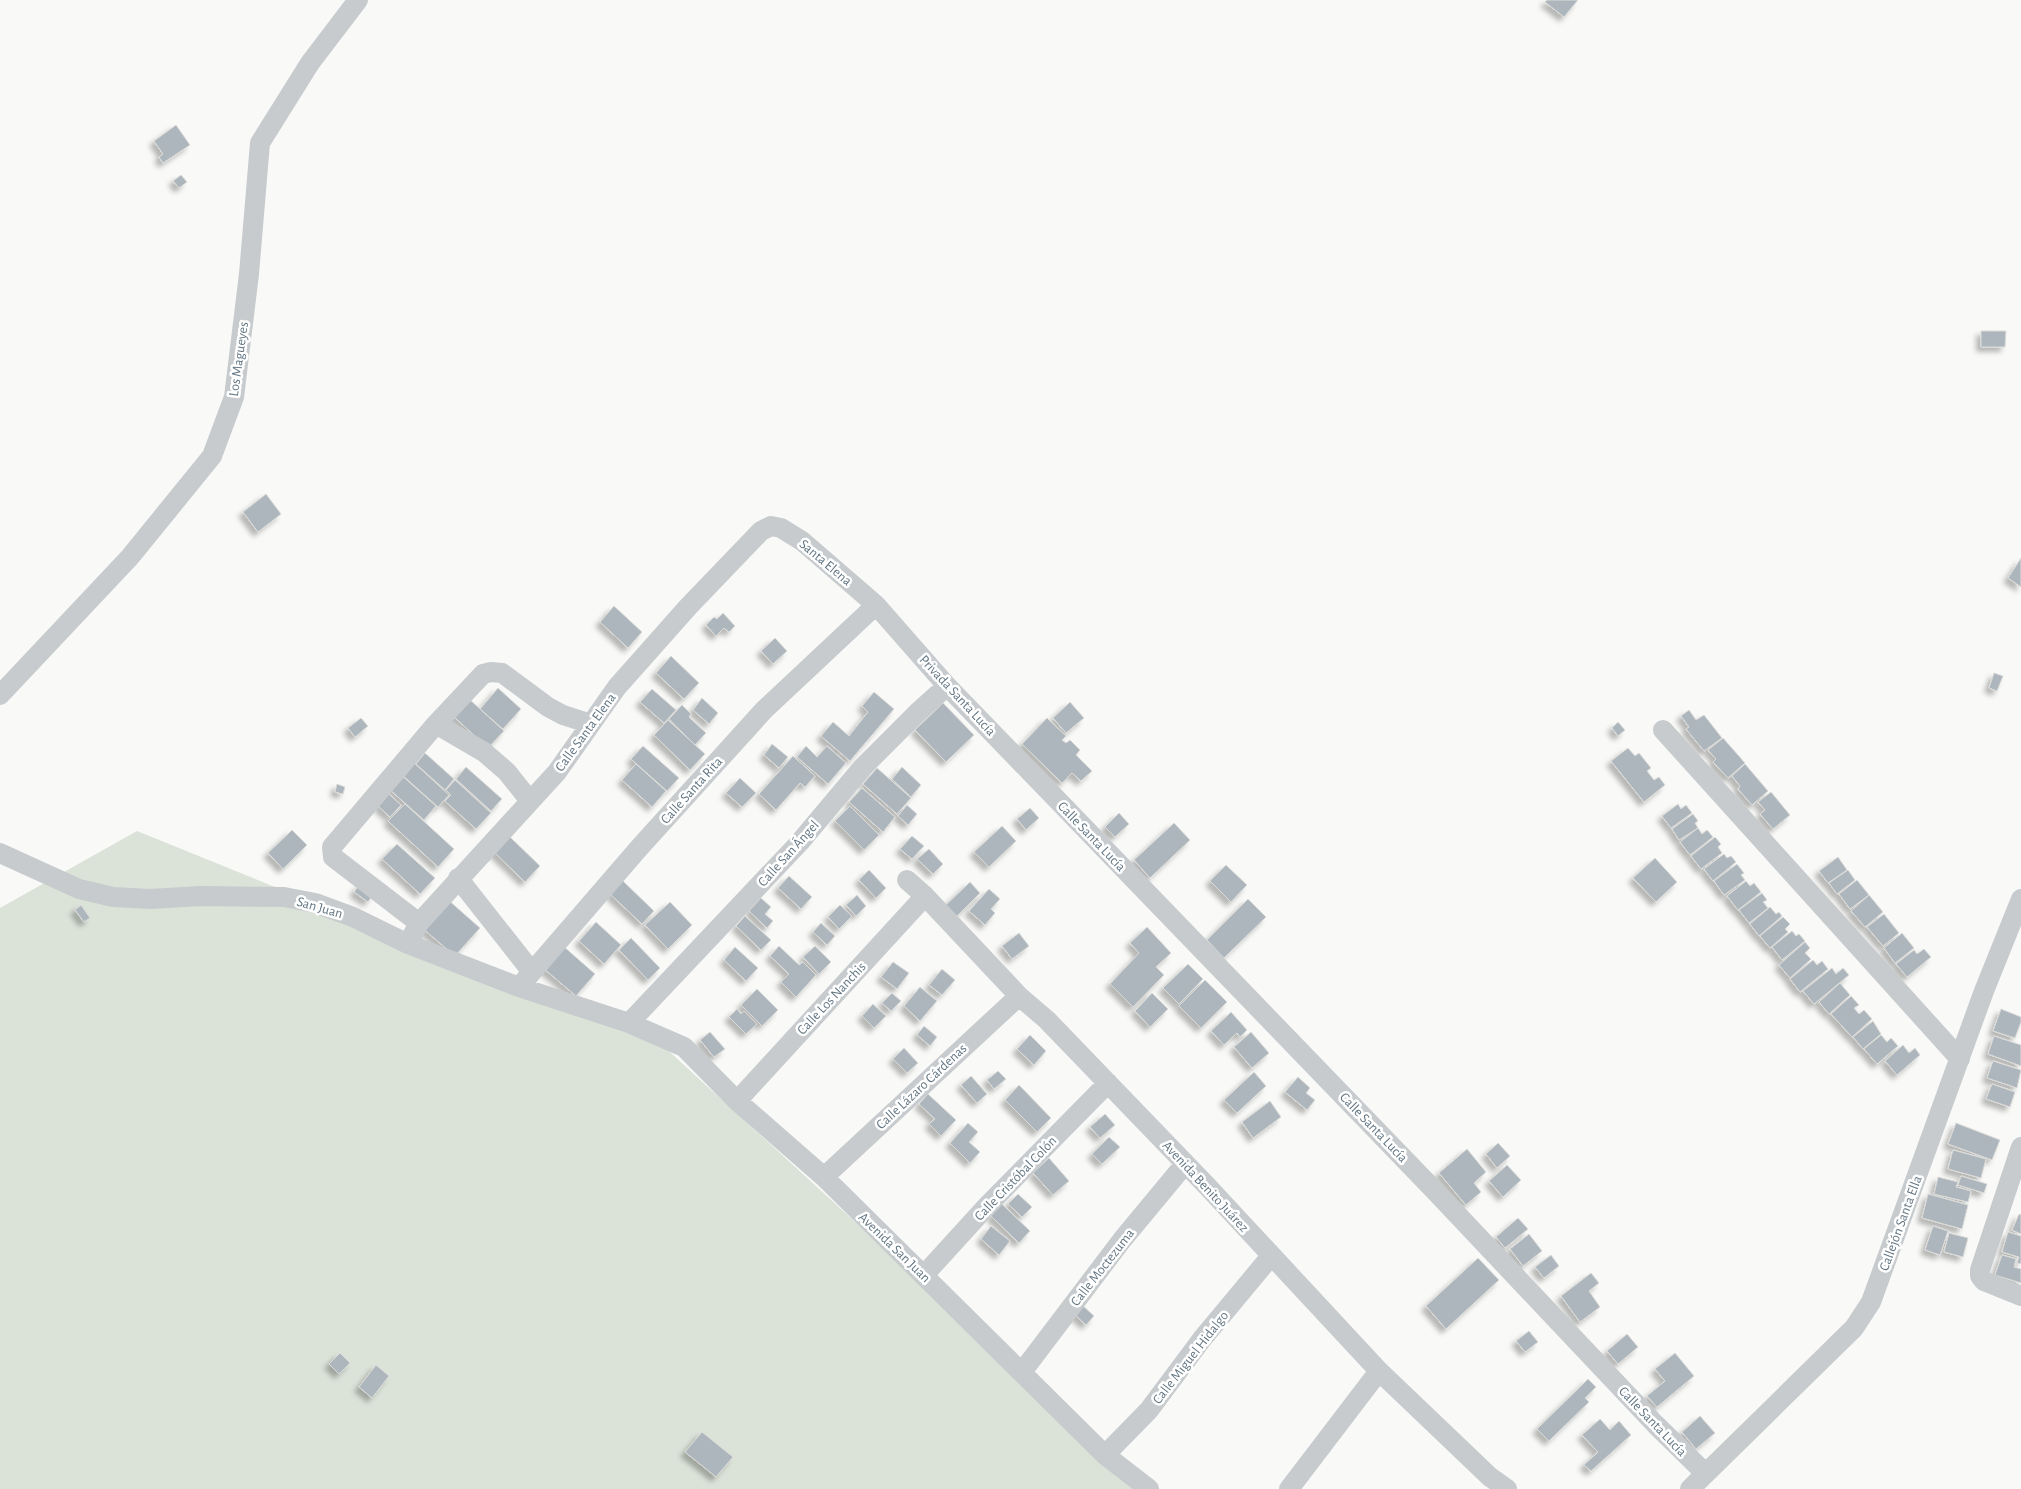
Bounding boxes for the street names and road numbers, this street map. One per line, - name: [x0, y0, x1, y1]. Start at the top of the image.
- street label: Los Magueyes: [227, 321, 251, 397]
- street label: Santa Elena: [797, 537, 855, 589]
- street label: Privada Santa Lucía: [917, 653, 998, 739]
- street label: Calle Santa Elena: [553, 690, 619, 774]
- street label: Calle Santa Rita: [658, 754, 726, 827]
- street label: Calle Santa Lucía: [1055, 799, 1128, 875]
- street label: Calle San Ángel: [753, 816, 822, 889]
- street label: San Juan: [295, 895, 344, 921]
- street label: Calle Los Nanchis: [795, 960, 869, 1038]
- street label: Calle Lázaro Cárdenas: [874, 1041, 970, 1132]
- street label: Calle Santa Lucía: [1337, 1090, 1410, 1166]
- street label: Calle Cristóbal Colón: [972, 1134, 1059, 1224]
- street label: Avenida Benito Juárez: [1160, 1138, 1251, 1235]
- street label: Callejón Santa Ella: [1877, 1173, 1925, 1273]
- street label: Avenida San Juan: [856, 1210, 933, 1285]
- street label: Calle Moctezuma: [1068, 1226, 1137, 1309]
- street label: Calle Miguel Hidalgo: [1150, 1308, 1231, 1407]
- street label: Calle Santa Lucía: [1616, 1384, 1689, 1460]

